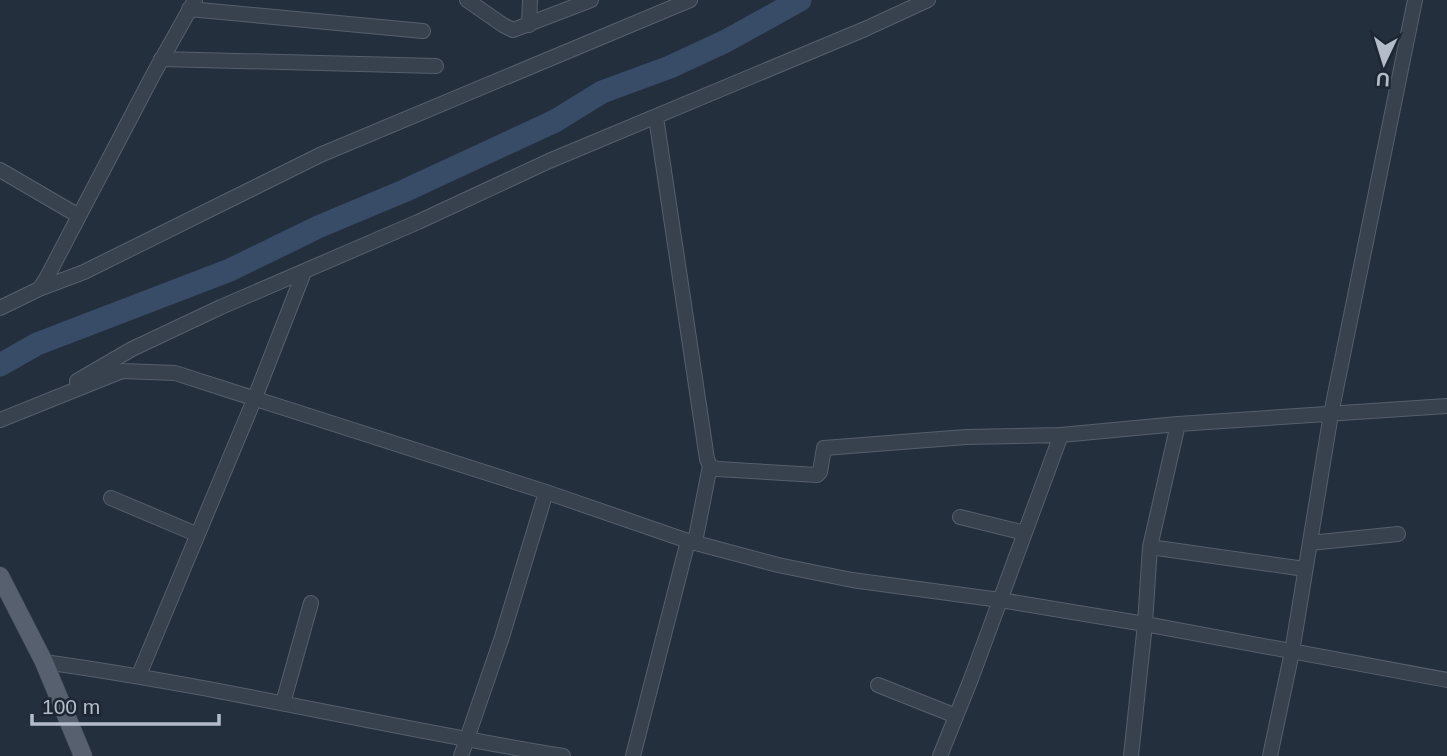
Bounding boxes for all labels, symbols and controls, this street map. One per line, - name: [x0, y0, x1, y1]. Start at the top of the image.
- north arrow: [1349, 28, 1419, 98]
- text: U: [1375, 69, 1390, 90]
- scale bar: [32, 682, 219, 726]
- text: 100 m: [42, 695, 100, 718]

